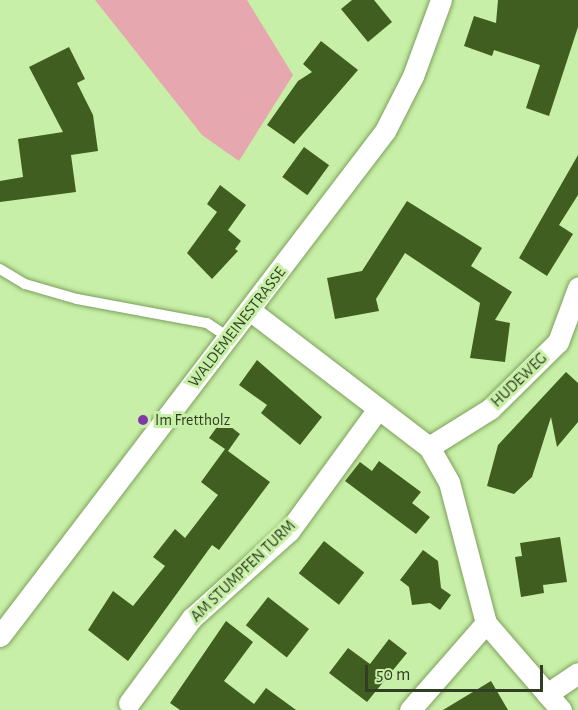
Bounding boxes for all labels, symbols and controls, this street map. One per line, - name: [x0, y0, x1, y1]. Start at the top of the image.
- street label: WALDEMEINESTRASSE: [184, 263, 290, 391]
- street label: HUDEWEG: [487, 349, 551, 411]
- place label: Im Frettholz: [155, 410, 230, 430]
- marker: Im Frettholz: [136, 413, 150, 427]
- street label: AM STUMPFEN TURM: [187, 516, 299, 626]
- scale bar: [368, 653, 546, 691]
- text: 50 m: [376, 666, 410, 684]

